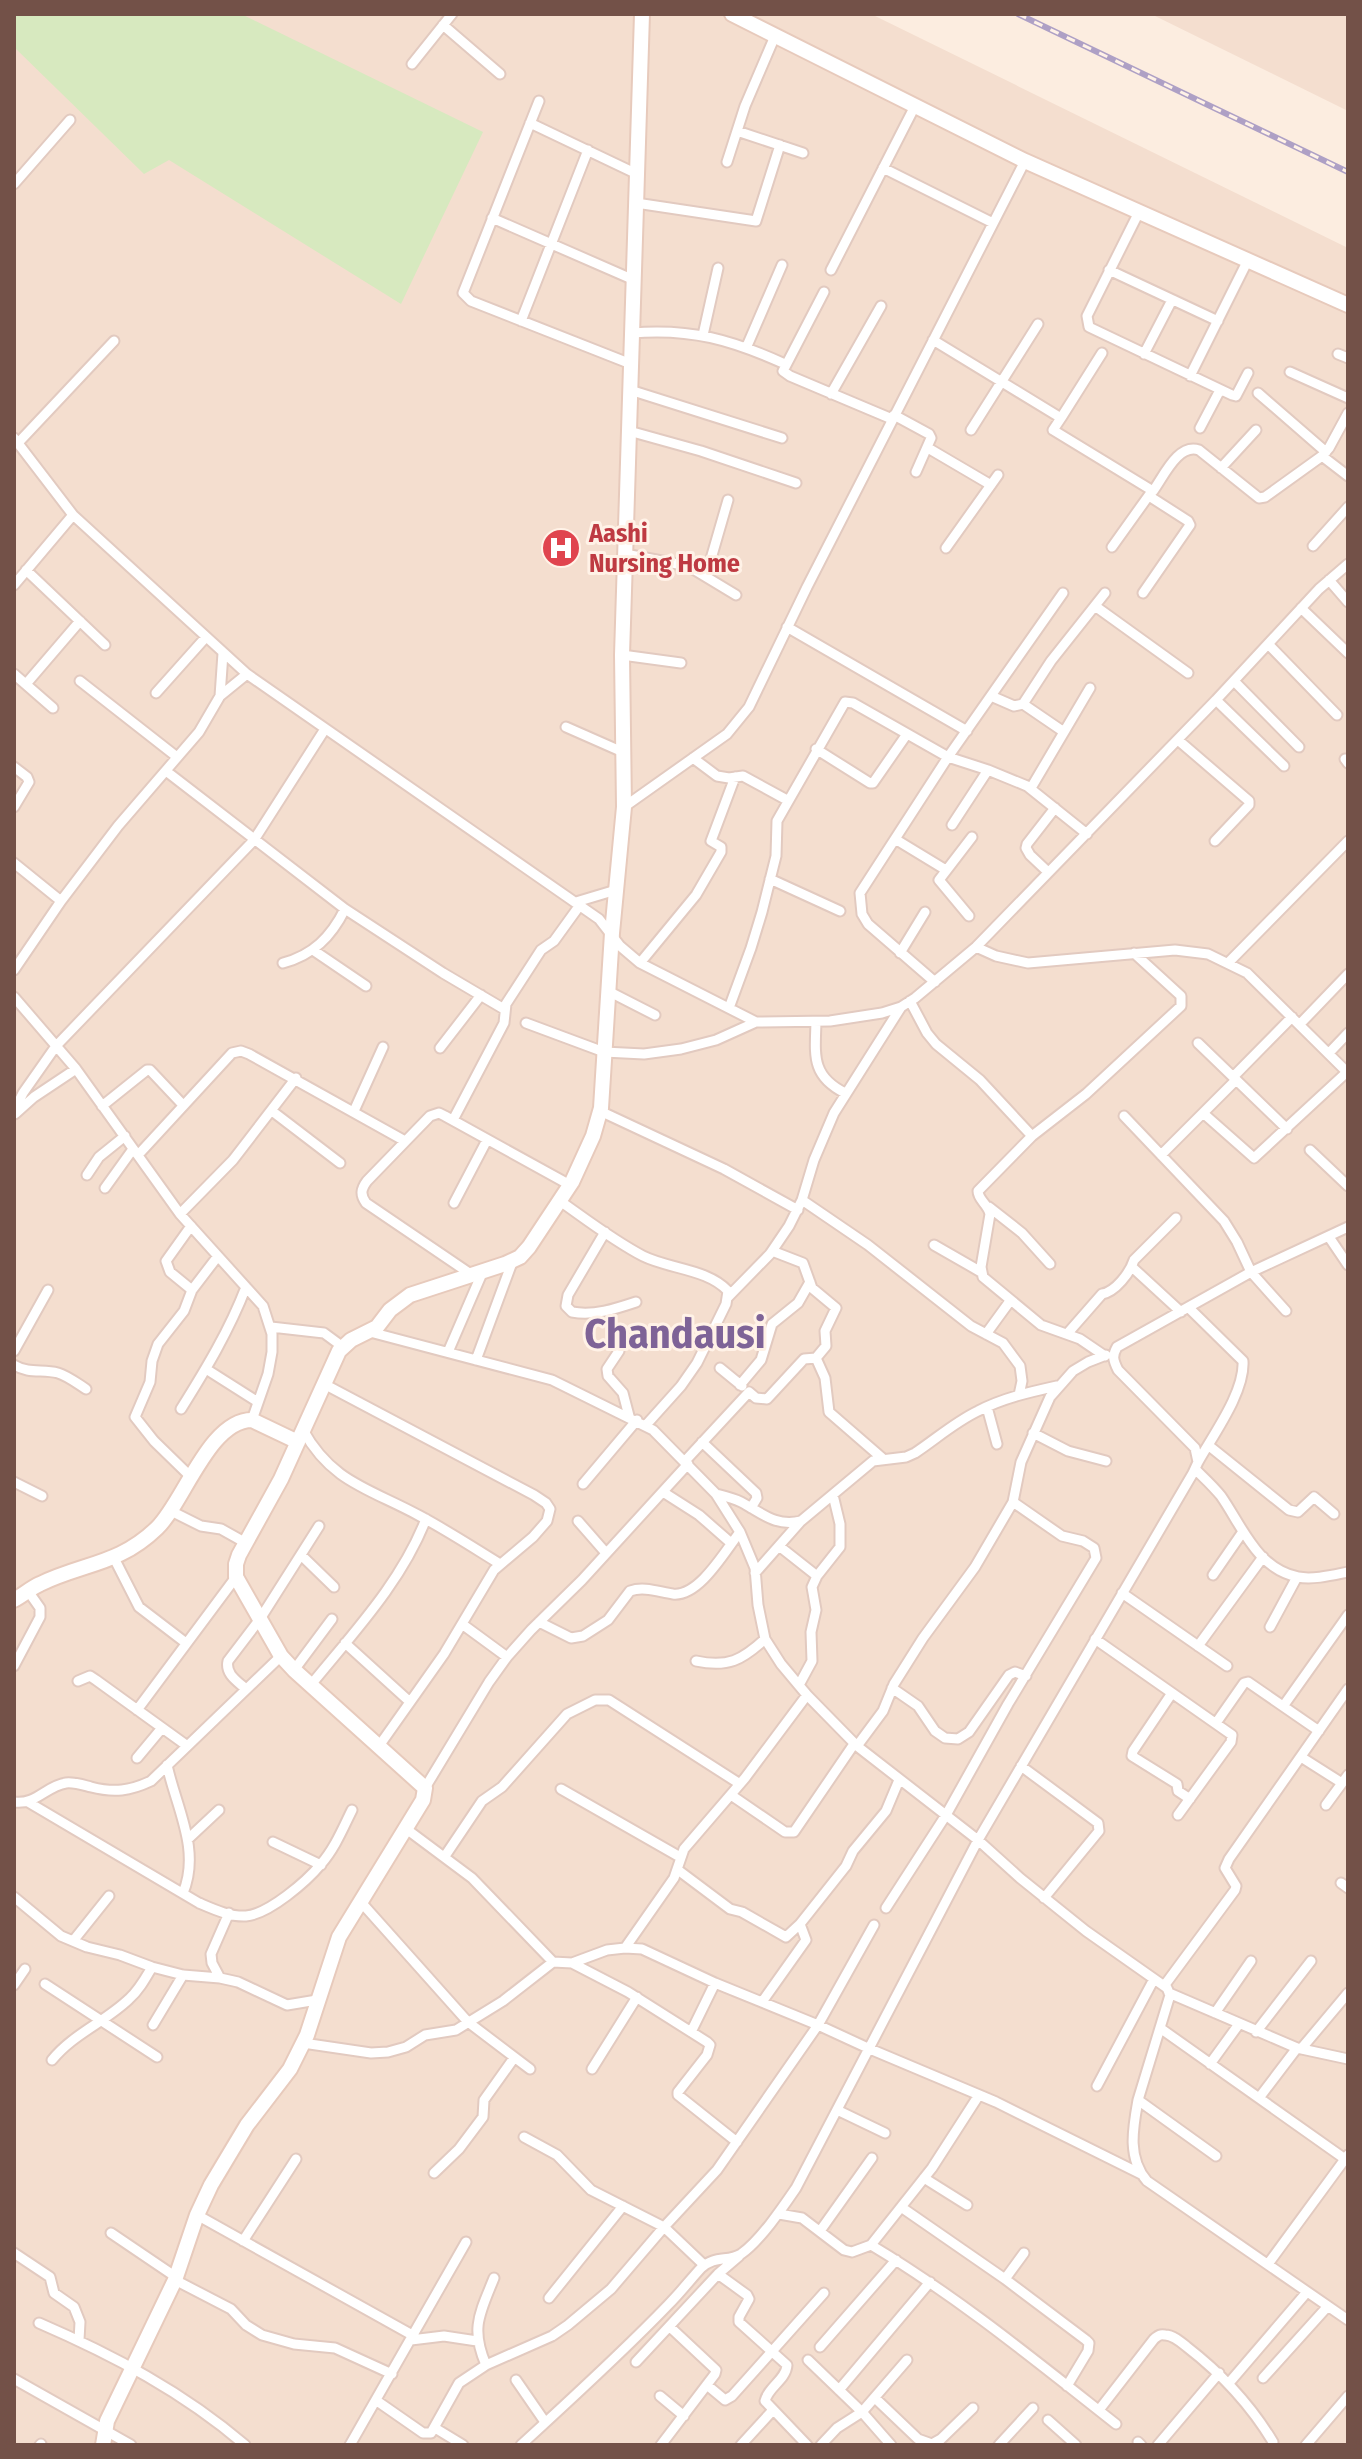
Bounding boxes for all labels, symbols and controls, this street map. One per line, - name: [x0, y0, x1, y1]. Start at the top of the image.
- place label: Aashi Nursing Home: [588, 518, 740, 579]
- hospital icon: Aashi Nursing Home: [540, 527, 582, 569]
- district label: Chandausi: [584, 1309, 766, 1359]

